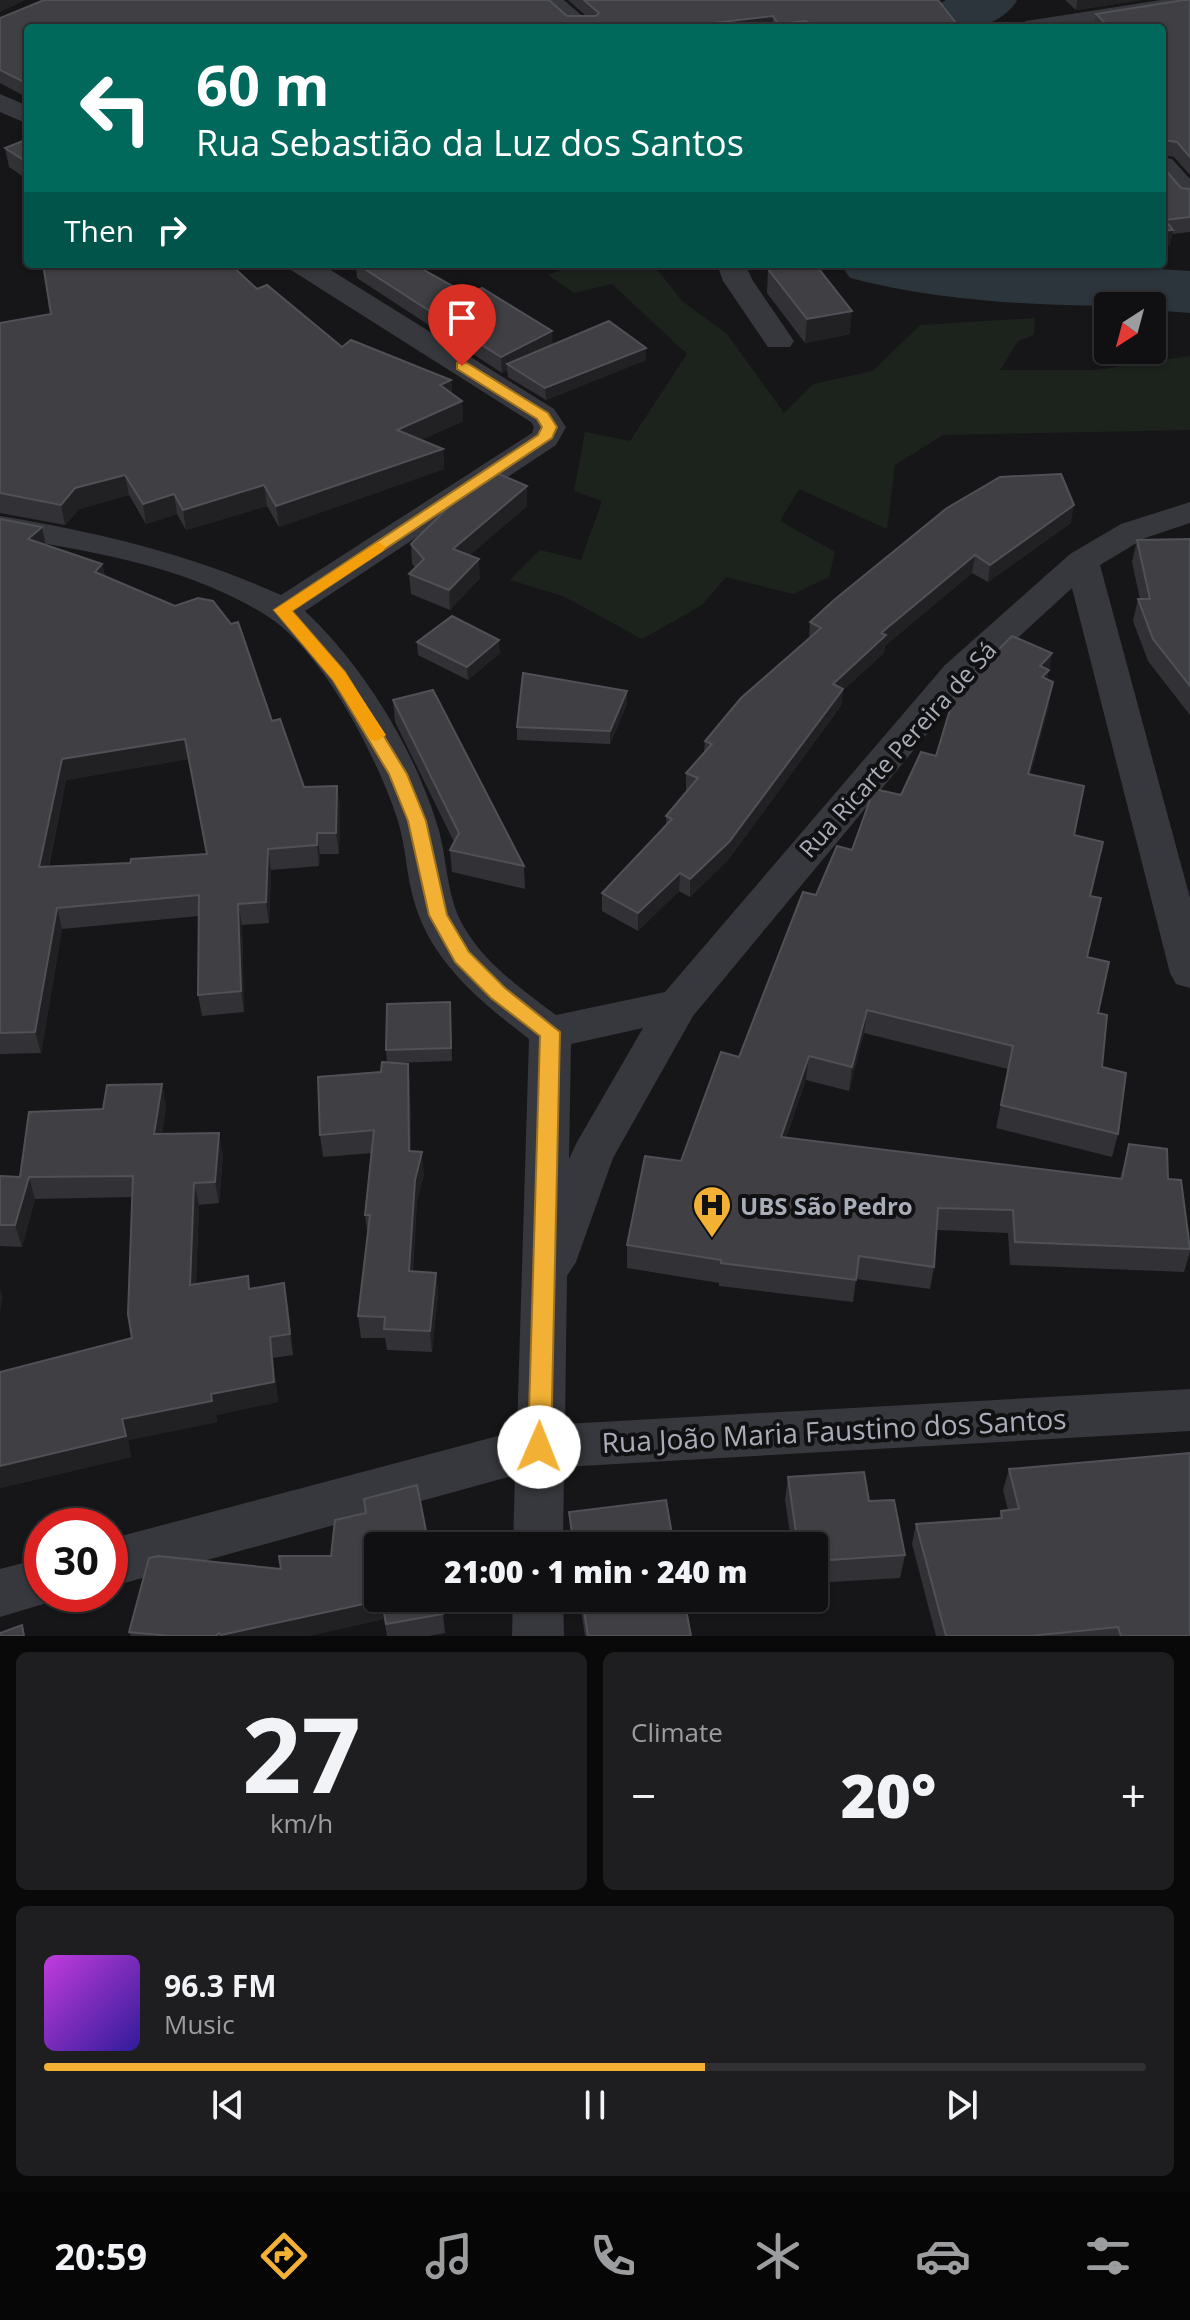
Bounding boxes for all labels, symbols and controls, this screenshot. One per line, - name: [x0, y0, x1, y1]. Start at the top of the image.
- text: 60 m: [196, 46, 330, 122]
- icon: left: [64, 56, 168, 160]
- text: Rua Sebastião da Luz dos Santos: [196, 118, 744, 167]
- icon: right: [150, 208, 194, 252]
- text: Then: [64, 210, 134, 251]
- pin: [428, 284, 496, 366]
- north arrow: [1094, 292, 1166, 364]
- map controls: [1094, 292, 1166, 364]
- icon: arrive: [440, 296, 484, 340]
- street label: Rua Ricarte Pereira de Sá: [791, 634, 1003, 864]
- hospital icon: UBS São Pedro: [691, 1184, 733, 1239]
- place label: UBS São Pedro: [740, 1189, 913, 1222]
- street label: Rua João Maria Faustino dos Santos: [601, 1399, 1067, 1461]
- position arrow: [497, 1405, 581, 1489]
- speed limit sign: 30: [24, 1508, 128, 1612]
- text: 21:00 · 1 min · 240 m: [444, 1551, 748, 1592]
- text: 27: [242, 1682, 361, 1823]
- text: Climate: [631, 1714, 723, 1750]
- text: 20°: [841, 1754, 936, 1836]
- text: −: [631, 1765, 656, 1825]
- text: +: [1121, 1765, 1146, 1825]
- text: km/h: [270, 1805, 333, 1841]
- text: 96.3 FM: [164, 1965, 277, 2006]
- text: Music: [164, 2006, 235, 2042]
- icon: previous: [206, 2083, 250, 2127]
- icon: pause: [573, 2083, 617, 2127]
- icon: next: [940, 2083, 984, 2127]
- icon: directions: [256, 2228, 312, 2284]
- icon: music: [421, 2228, 477, 2284]
- icon: phone: [585, 2228, 641, 2284]
- icon: climate: [750, 2228, 806, 2284]
- icon: car: [915, 2228, 971, 2284]
- icon: filters: [1080, 2228, 1136, 2284]
- text: 20:59: [54, 2232, 147, 2281]

